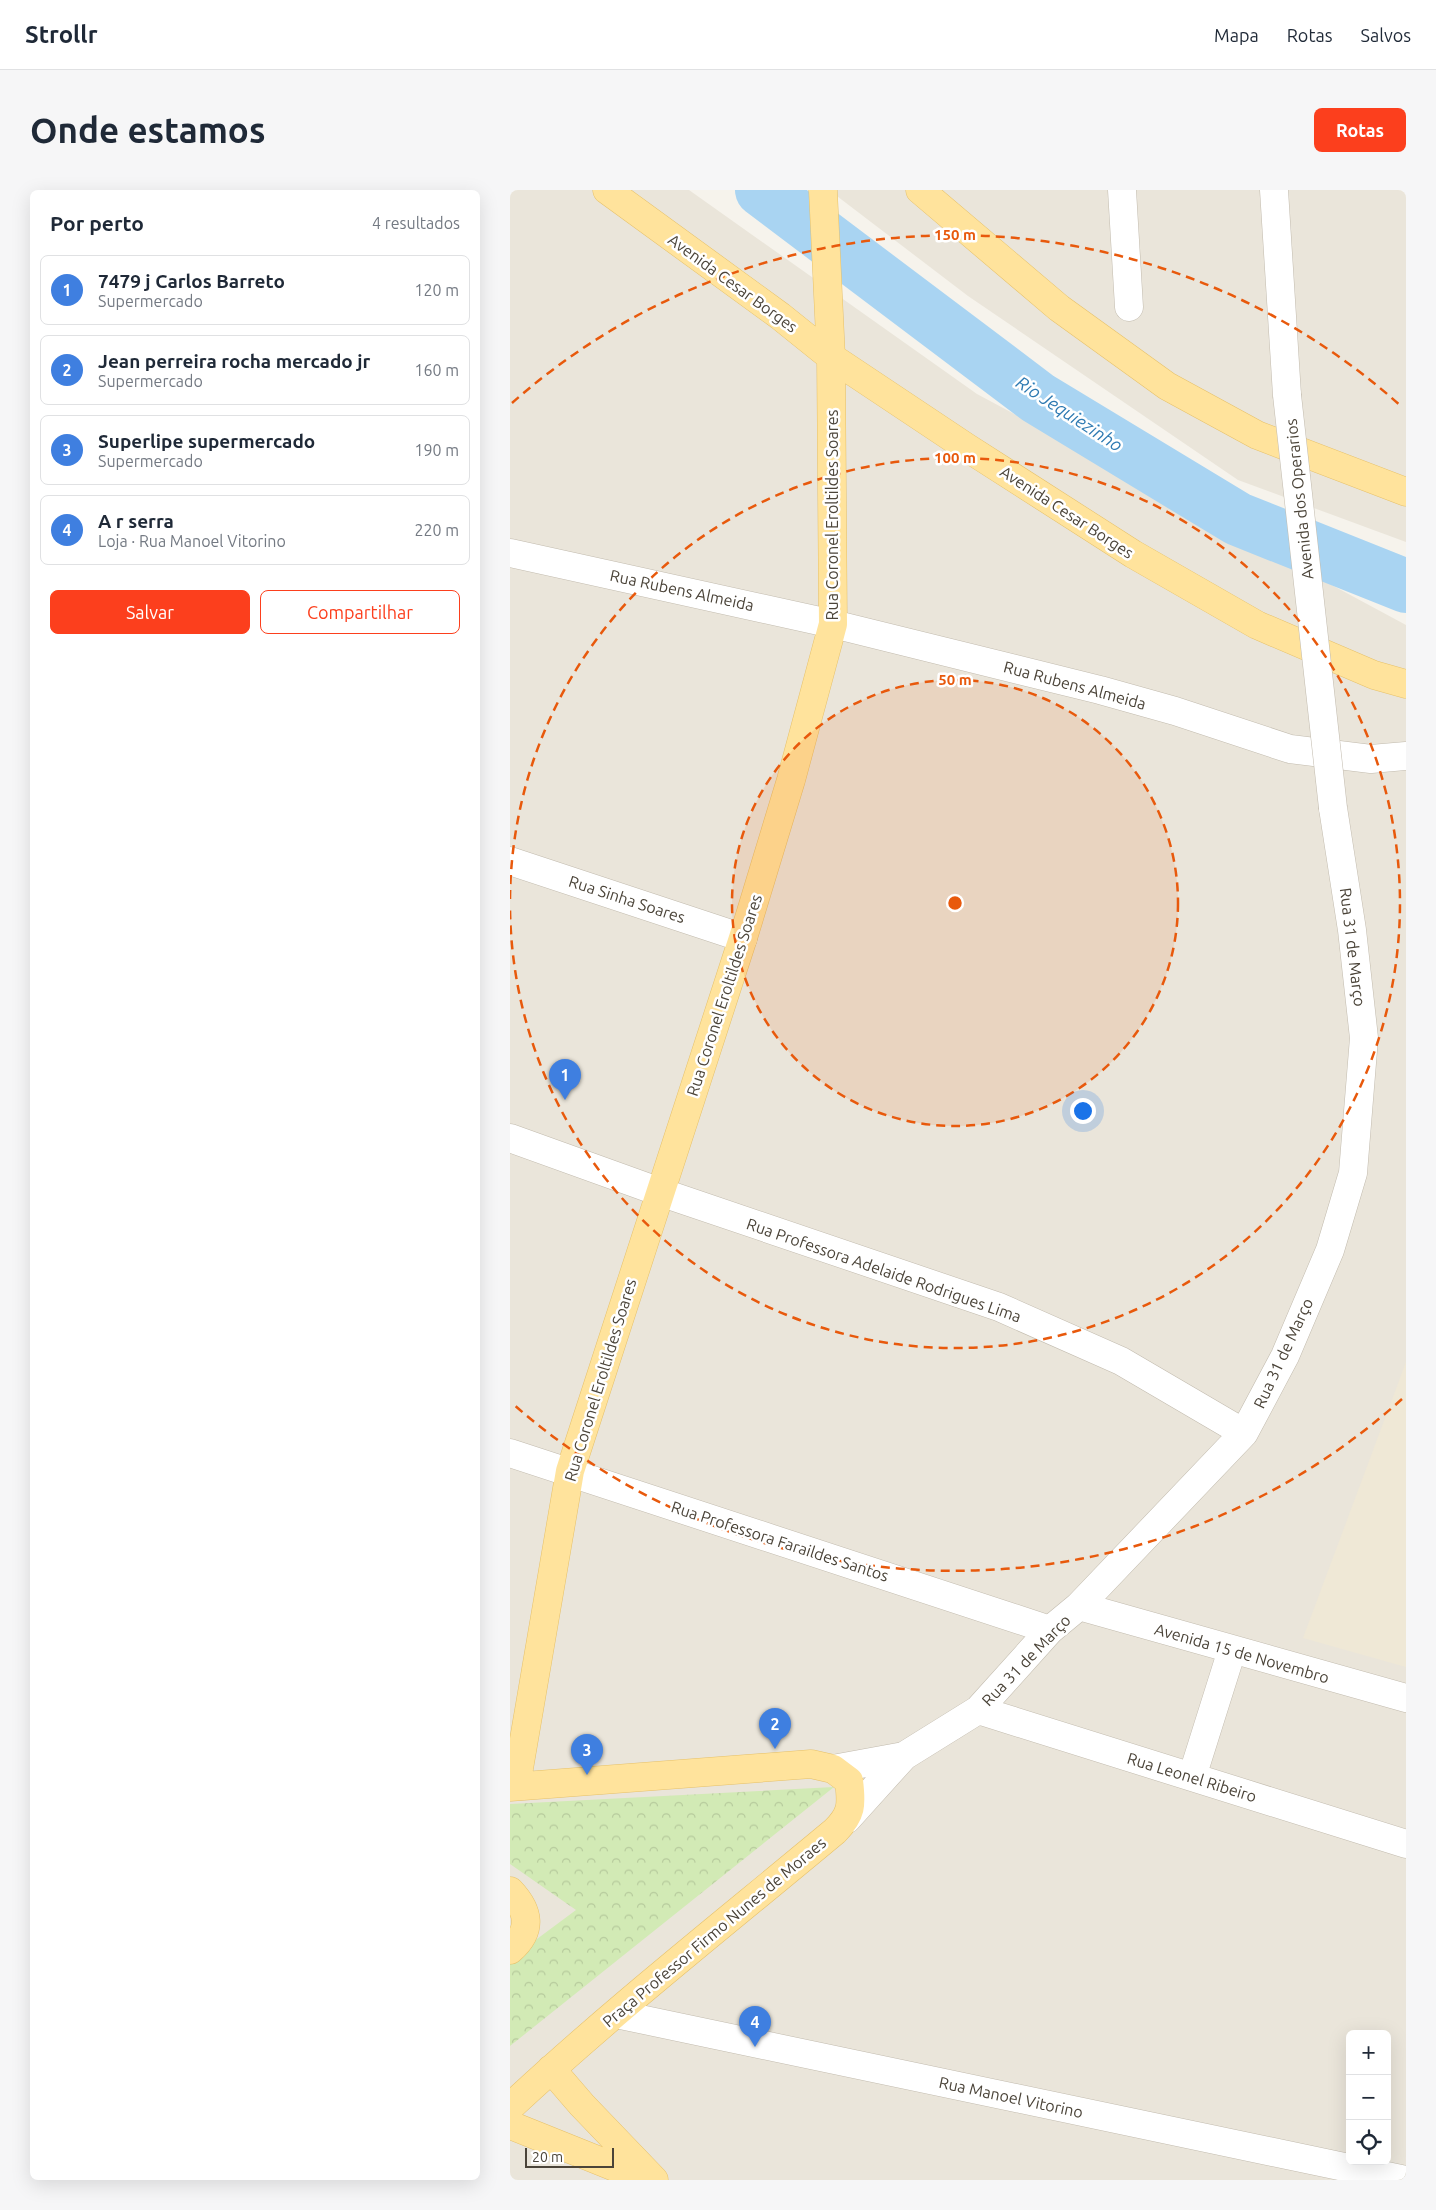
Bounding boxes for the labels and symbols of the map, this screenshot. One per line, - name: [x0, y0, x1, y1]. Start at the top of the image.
- text: 150 m: [934, 226, 976, 243]
- street label: Avenida Cesar Borges: [665, 230, 801, 336]
- water label: Rio Jequiezinho: [1013, 371, 1127, 455]
- street label: Rua Coronel Eroltildes Soares: [823, 409, 841, 620]
- street label: Avenida dos Operarios: [1282, 418, 1316, 580]
- text: 100 m: [934, 449, 976, 466]
- street label: Avenida Cesar Borges: [997, 462, 1137, 562]
- street label: Rua Rubens Almeida: [608, 566, 756, 614]
- street label: Rua Rubens Almeida: [1002, 657, 1148, 713]
- text: 50 m: [938, 671, 972, 688]
- street label: Rua Sinha Soares: [567, 872, 687, 926]
- street label: Rua 31 de Março: [1337, 887, 1369, 1007]
- street label: Rua Coronel Eroltildes Soares: [683, 892, 765, 1098]
- centre of rings: [946, 894, 964, 912]
- pin: 1: [549, 1059, 581, 1100]
- your location: [1070, 1098, 1096, 1124]
- street label: Rua Professora Adelaide Rodrigues Lima: [744, 1214, 1024, 1326]
- street label: Rua Coronel Eroltildes Soares: [561, 1276, 639, 1483]
- street label: Rua 31 de Março: [1250, 1295, 1316, 1411]
- street label: Rua Professora Faraildes Santos: [669, 1497, 891, 1585]
- street label: Rua 31 de Março: [978, 1611, 1074, 1709]
- street label: Avenida 15 de Novembro: [1153, 1619, 1331, 1687]
- pin: 2: [759, 1708, 791, 1749]
- pin: 3: [571, 1734, 603, 1775]
- street label: Rua Leonel Ribeiro: [1125, 1749, 1259, 1805]
- street label: Praça Professor Firmo Nunes de Moraes: [599, 1833, 829, 2031]
- pin: 4: [739, 2006, 771, 2047]
- street label: Rua Manoel Vitorino: [937, 2073, 1085, 2121]
- scale bar: [525, 2145, 614, 2168]

